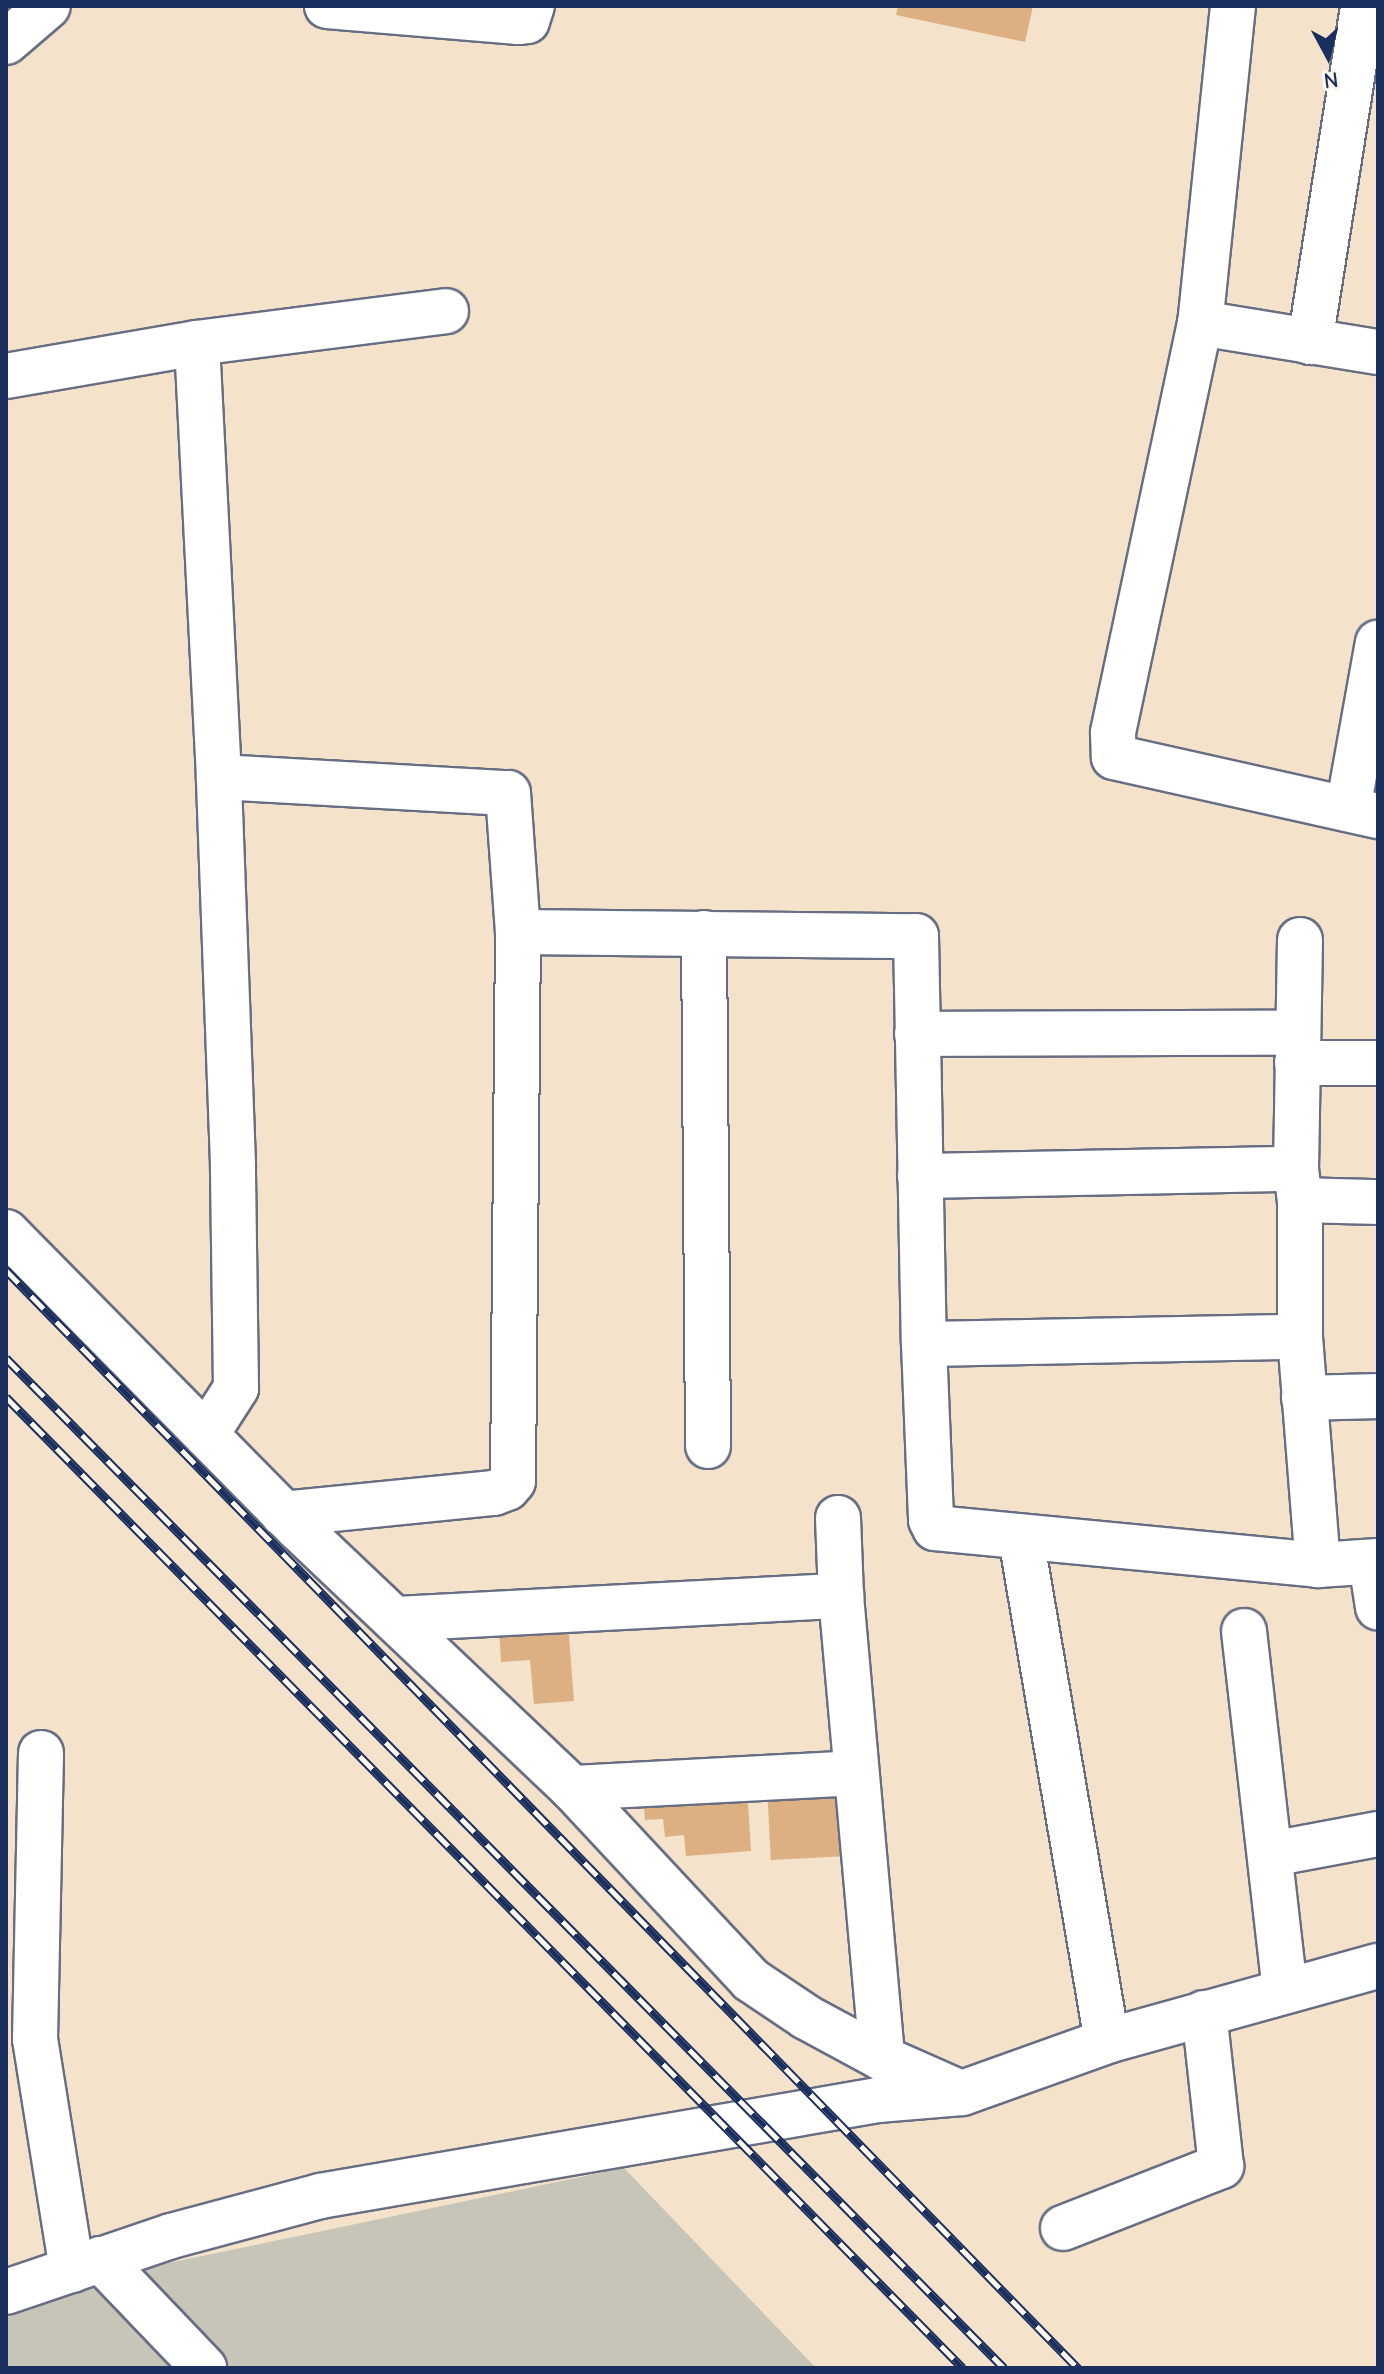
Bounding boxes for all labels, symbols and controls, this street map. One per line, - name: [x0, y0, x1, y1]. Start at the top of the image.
- north arrow: [1288, 16, 1368, 96]
- text: N: [1322, 66, 1340, 94]

